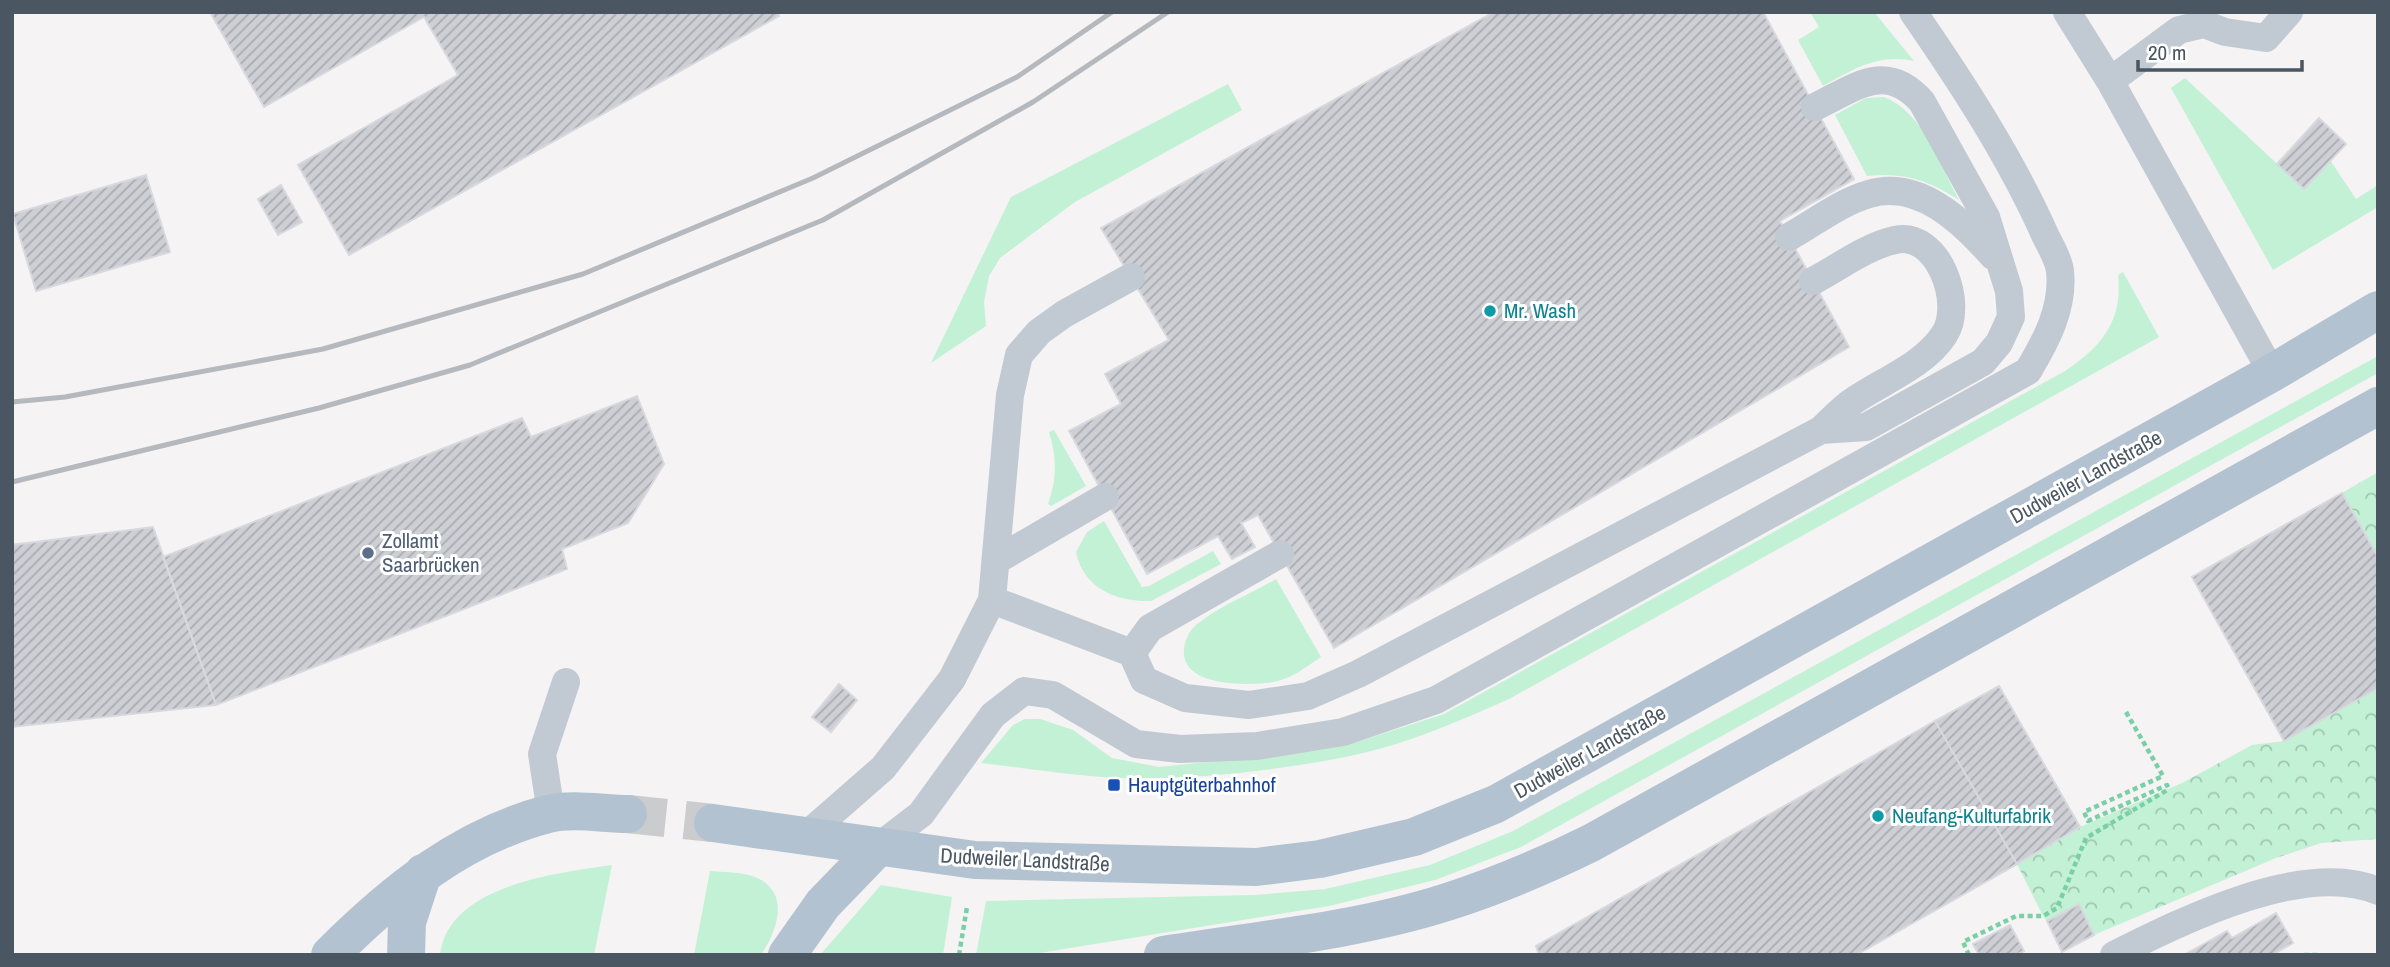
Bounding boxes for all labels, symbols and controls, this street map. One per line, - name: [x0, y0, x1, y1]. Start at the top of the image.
- scale bar: [2138, 28, 2302, 72]
- text: 20 m: [2148, 38, 2186, 67]
- place label: Mr. Wash: [1504, 296, 1576, 325]
- marker: Mr. Wash: [1482, 303, 1498, 319]
- street label: Dudweiler Landstraße: [2005, 423, 2167, 530]
- place label: Zollamt Saarbrücken: [382, 526, 480, 579]
- marker: Zollamt Saarbrücken: [360, 545, 376, 561]
- street label: Dudweiler Landstraße: [1509, 698, 1671, 805]
- place label: Hauptgüterbahnhof: [1128, 770, 1276, 799]
- marker: Hauptgüterbahnhof: [1106, 777, 1122, 793]
- place label: Neufang-Kulturfabrik: [1892, 801, 2051, 830]
- marker: Neufang-Kulturfabrik: [1870, 808, 1886, 824]
- street label: Dudweiler Landstraße: [940, 841, 1110, 878]

